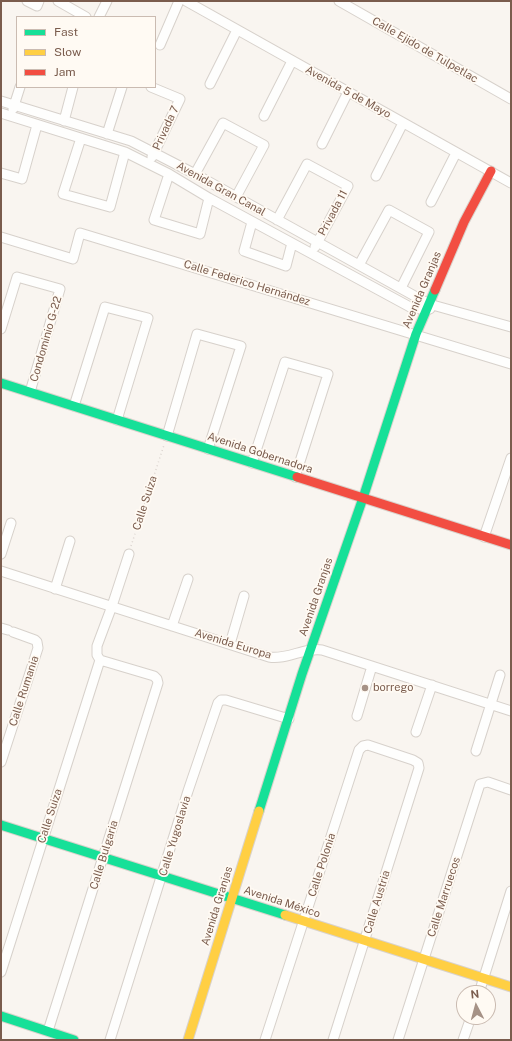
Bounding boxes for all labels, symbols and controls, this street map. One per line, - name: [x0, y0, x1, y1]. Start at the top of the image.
- street label: Calle Ejido de Tulpetlac: [370, 14, 480, 86]
- legend: [16, 16, 156, 88]
- text: Fast: [54, 25, 78, 39]
- text: Slow: [54, 45, 81, 59]
- street label: Avenida 5 de Mayo: [303, 63, 393, 121]
- text: Jam: [54, 65, 76, 79]
- street label: Privada 7: [150, 104, 182, 152]
- street label: Avenida Gran Canal: [174, 159, 268, 219]
- street label: Privada 11: [315, 188, 351, 238]
- street label: Avenida Granjas: [400, 250, 444, 330]
- street label: Calle Federico Hernández: [182, 257, 312, 309]
- street label: Condominio G-22: [27, 295, 65, 383]
- street label: Avenida Gobernadora: [206, 430, 314, 476]
- street label: Calle Suiza: [130, 474, 160, 532]
- street label: Avenida Granjas: [296, 556, 336, 638]
- street label: Avenida Europa: [193, 626, 273, 662]
- street label: Calle Rumania: [6, 654, 42, 728]
- place label: borrego: [373, 681, 413, 695]
- marker: borrego: [360, 683, 370, 693]
- street label: Calle Suiza: [35, 787, 65, 845]
- street label: Calle Yugoslavia: [157, 794, 193, 878]
- street label: Calle Bulgaria: [87, 819, 121, 891]
- street label: Calle Polonia: [305, 831, 339, 899]
- street label: Calle Marruecos: [425, 855, 463, 939]
- street label: Avenida Granjas: [199, 865, 235, 947]
- street label: Calle Austria: [361, 869, 393, 935]
- street label: Avenida México: [242, 883, 322, 921]
- north arrow: [456, 985, 496, 1025]
- text: N: [470, 988, 480, 1000]

